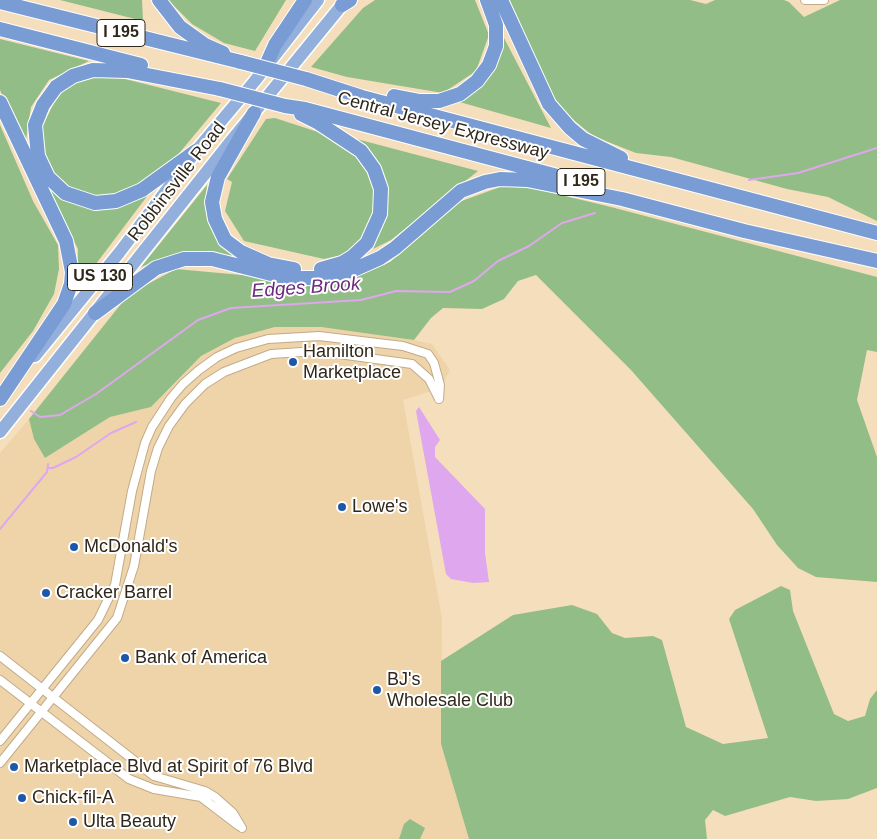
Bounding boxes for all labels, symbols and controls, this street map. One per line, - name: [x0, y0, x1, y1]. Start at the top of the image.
- road number: I 195: [97, 19, 145, 46]
- street label: Central Jersey Expressway: [335, 87, 551, 165]
- street label: Robbinsville Road: [124, 118, 230, 246]
- road number: I 195: [557, 168, 605, 196]
- road number: US 130: [68, 264, 132, 290]
- water label: Edges Brook: [251, 273, 361, 303]
- place label: Hamilton Marketplace: [303, 341, 401, 384]
- marker: Hamilton Marketplace: [287, 356, 299, 368]
- place label: Lowe's: [352, 496, 407, 518]
- marker: Lowe's: [336, 501, 348, 513]
- place label: McDonald's: [84, 536, 177, 558]
- marker: McDonald's: [68, 541, 80, 553]
- place label: Cracker Barrel: [56, 582, 172, 604]
- marker: Cracker Barrel: [40, 587, 52, 599]
- place label: Bank of America: [135, 647, 267, 669]
- marker: Bank of America: [119, 652, 131, 664]
- place label: BJ's Wholesale Club: [387, 669, 513, 712]
- marker: BJ's Wholesale Club: [371, 684, 383, 696]
- place label: Marketplace Blvd at Spirit of 76 Blvd: [24, 756, 313, 778]
- marker: Marketplace Blvd at Spirit of 76 Blvd: [8, 761, 20, 773]
- place label: Chick-fil-A: [32, 787, 114, 809]
- marker: Chick-fil-A: [16, 792, 28, 804]
- place label: Ulta Beauty: [83, 811, 176, 833]
- marker: Ulta Beauty: [67, 816, 79, 828]

